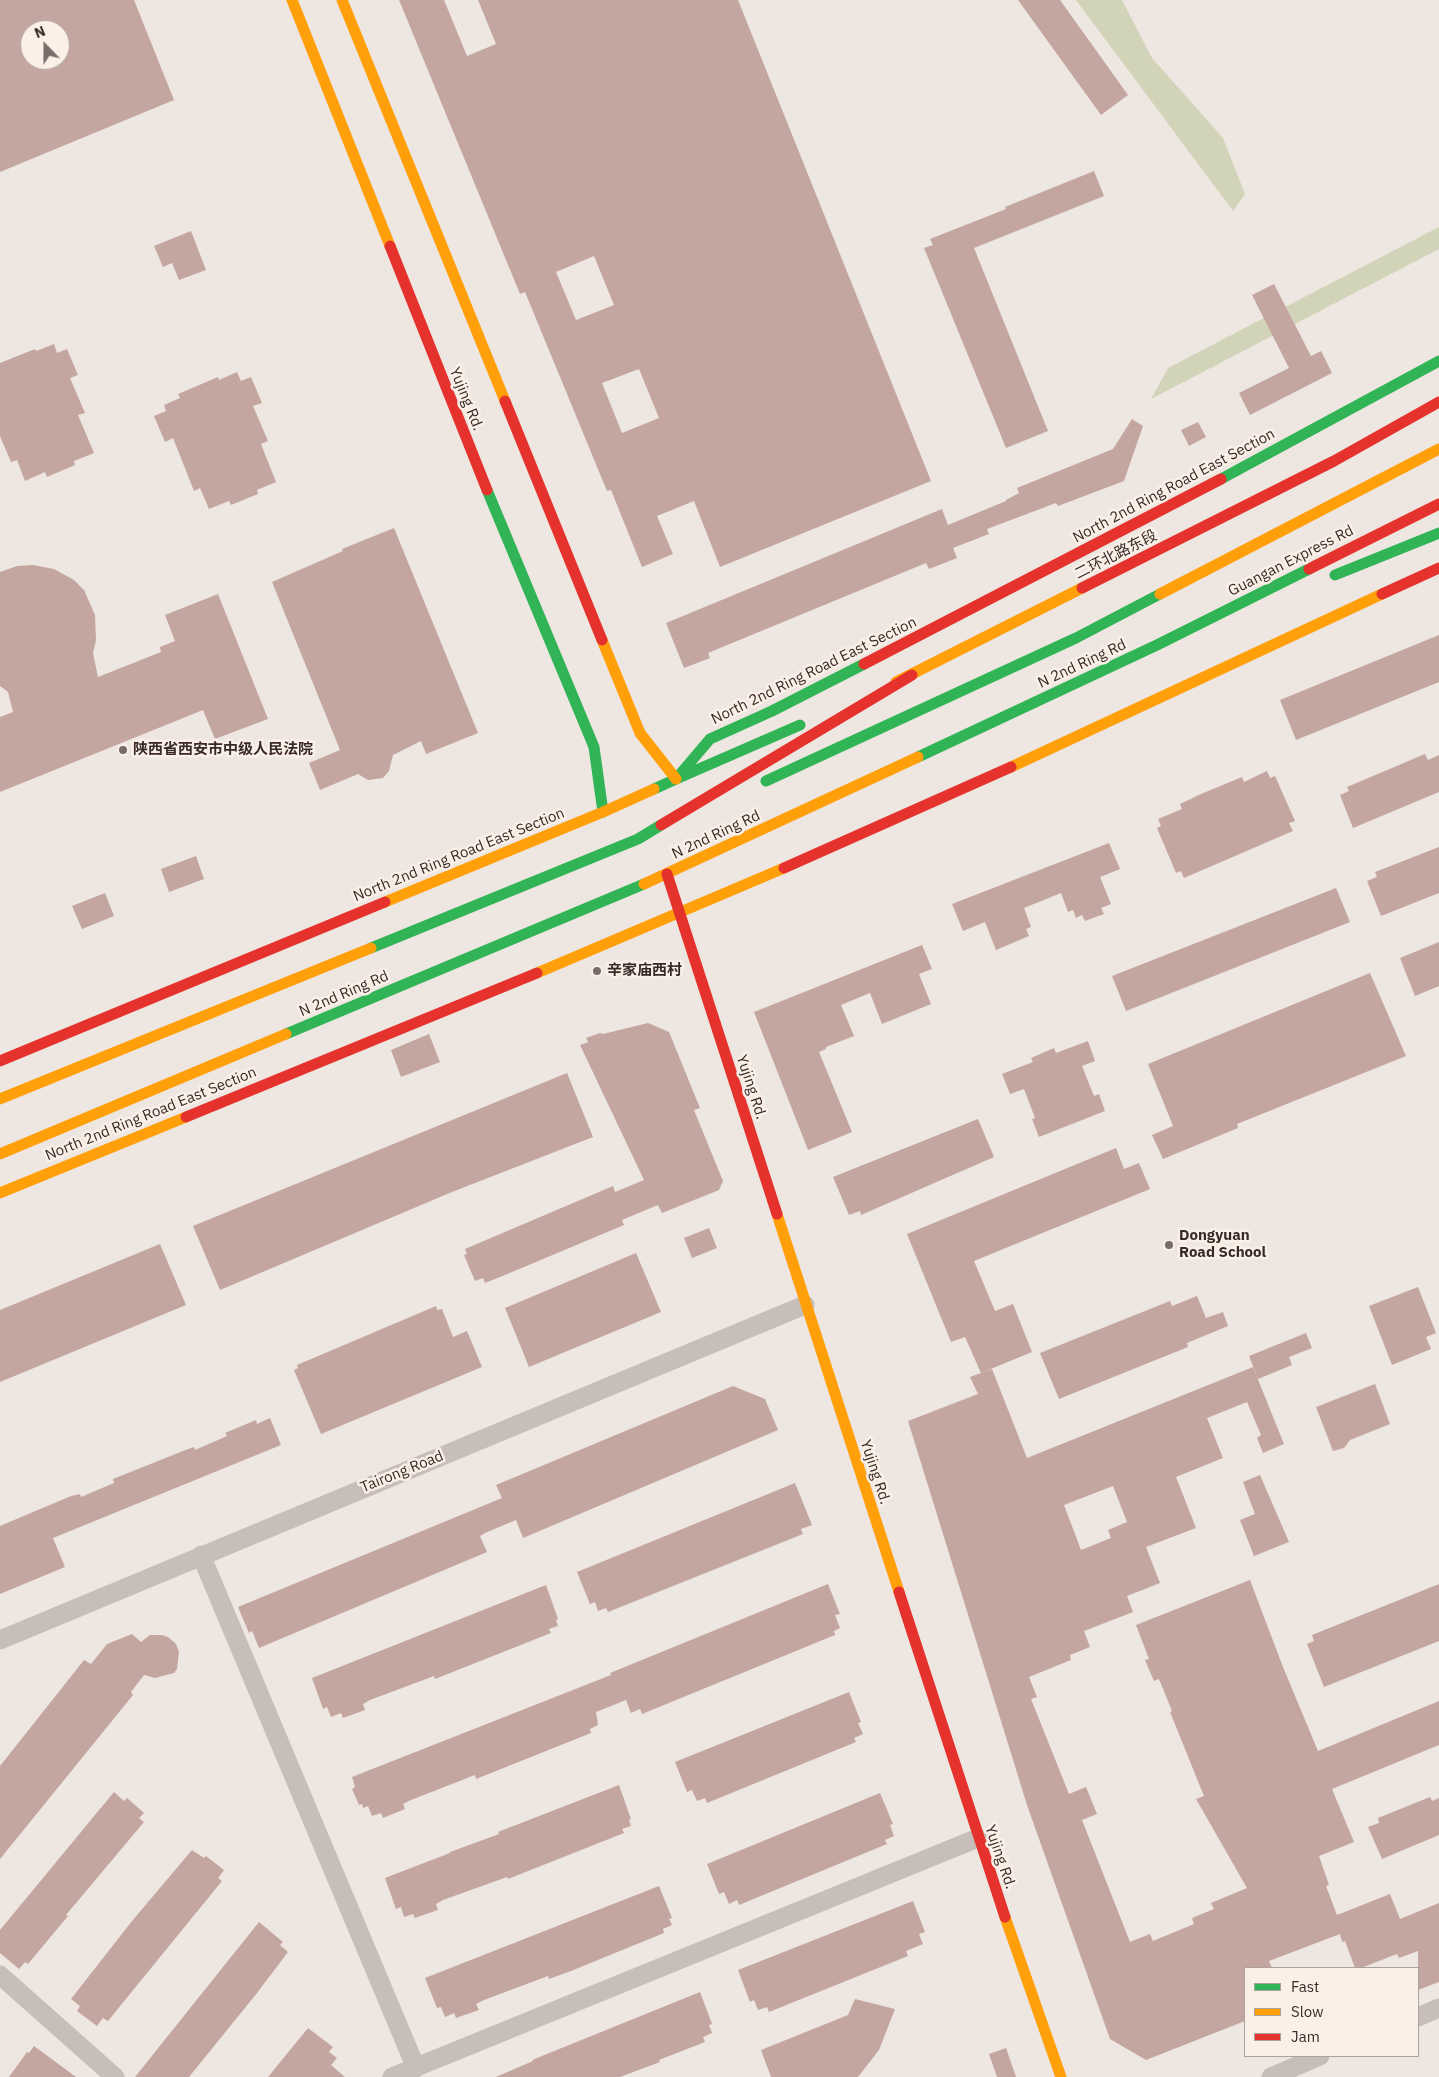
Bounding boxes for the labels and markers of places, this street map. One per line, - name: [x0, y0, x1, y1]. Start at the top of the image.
- place label: 陕西省西安市中级人民法院: [133, 741, 313, 759]
- marker: 陕西省西安市中级人民法院: [117, 744, 129, 756]
- place label: 辛家庙西村: [607, 962, 682, 980]
- marker: 辛家庙西村: [591, 965, 603, 977]
- place label: Dongyuan Road School: [1179, 1227, 1266, 1262]
- marker: Dongyuan Road School: [1163, 1239, 1175, 1251]

